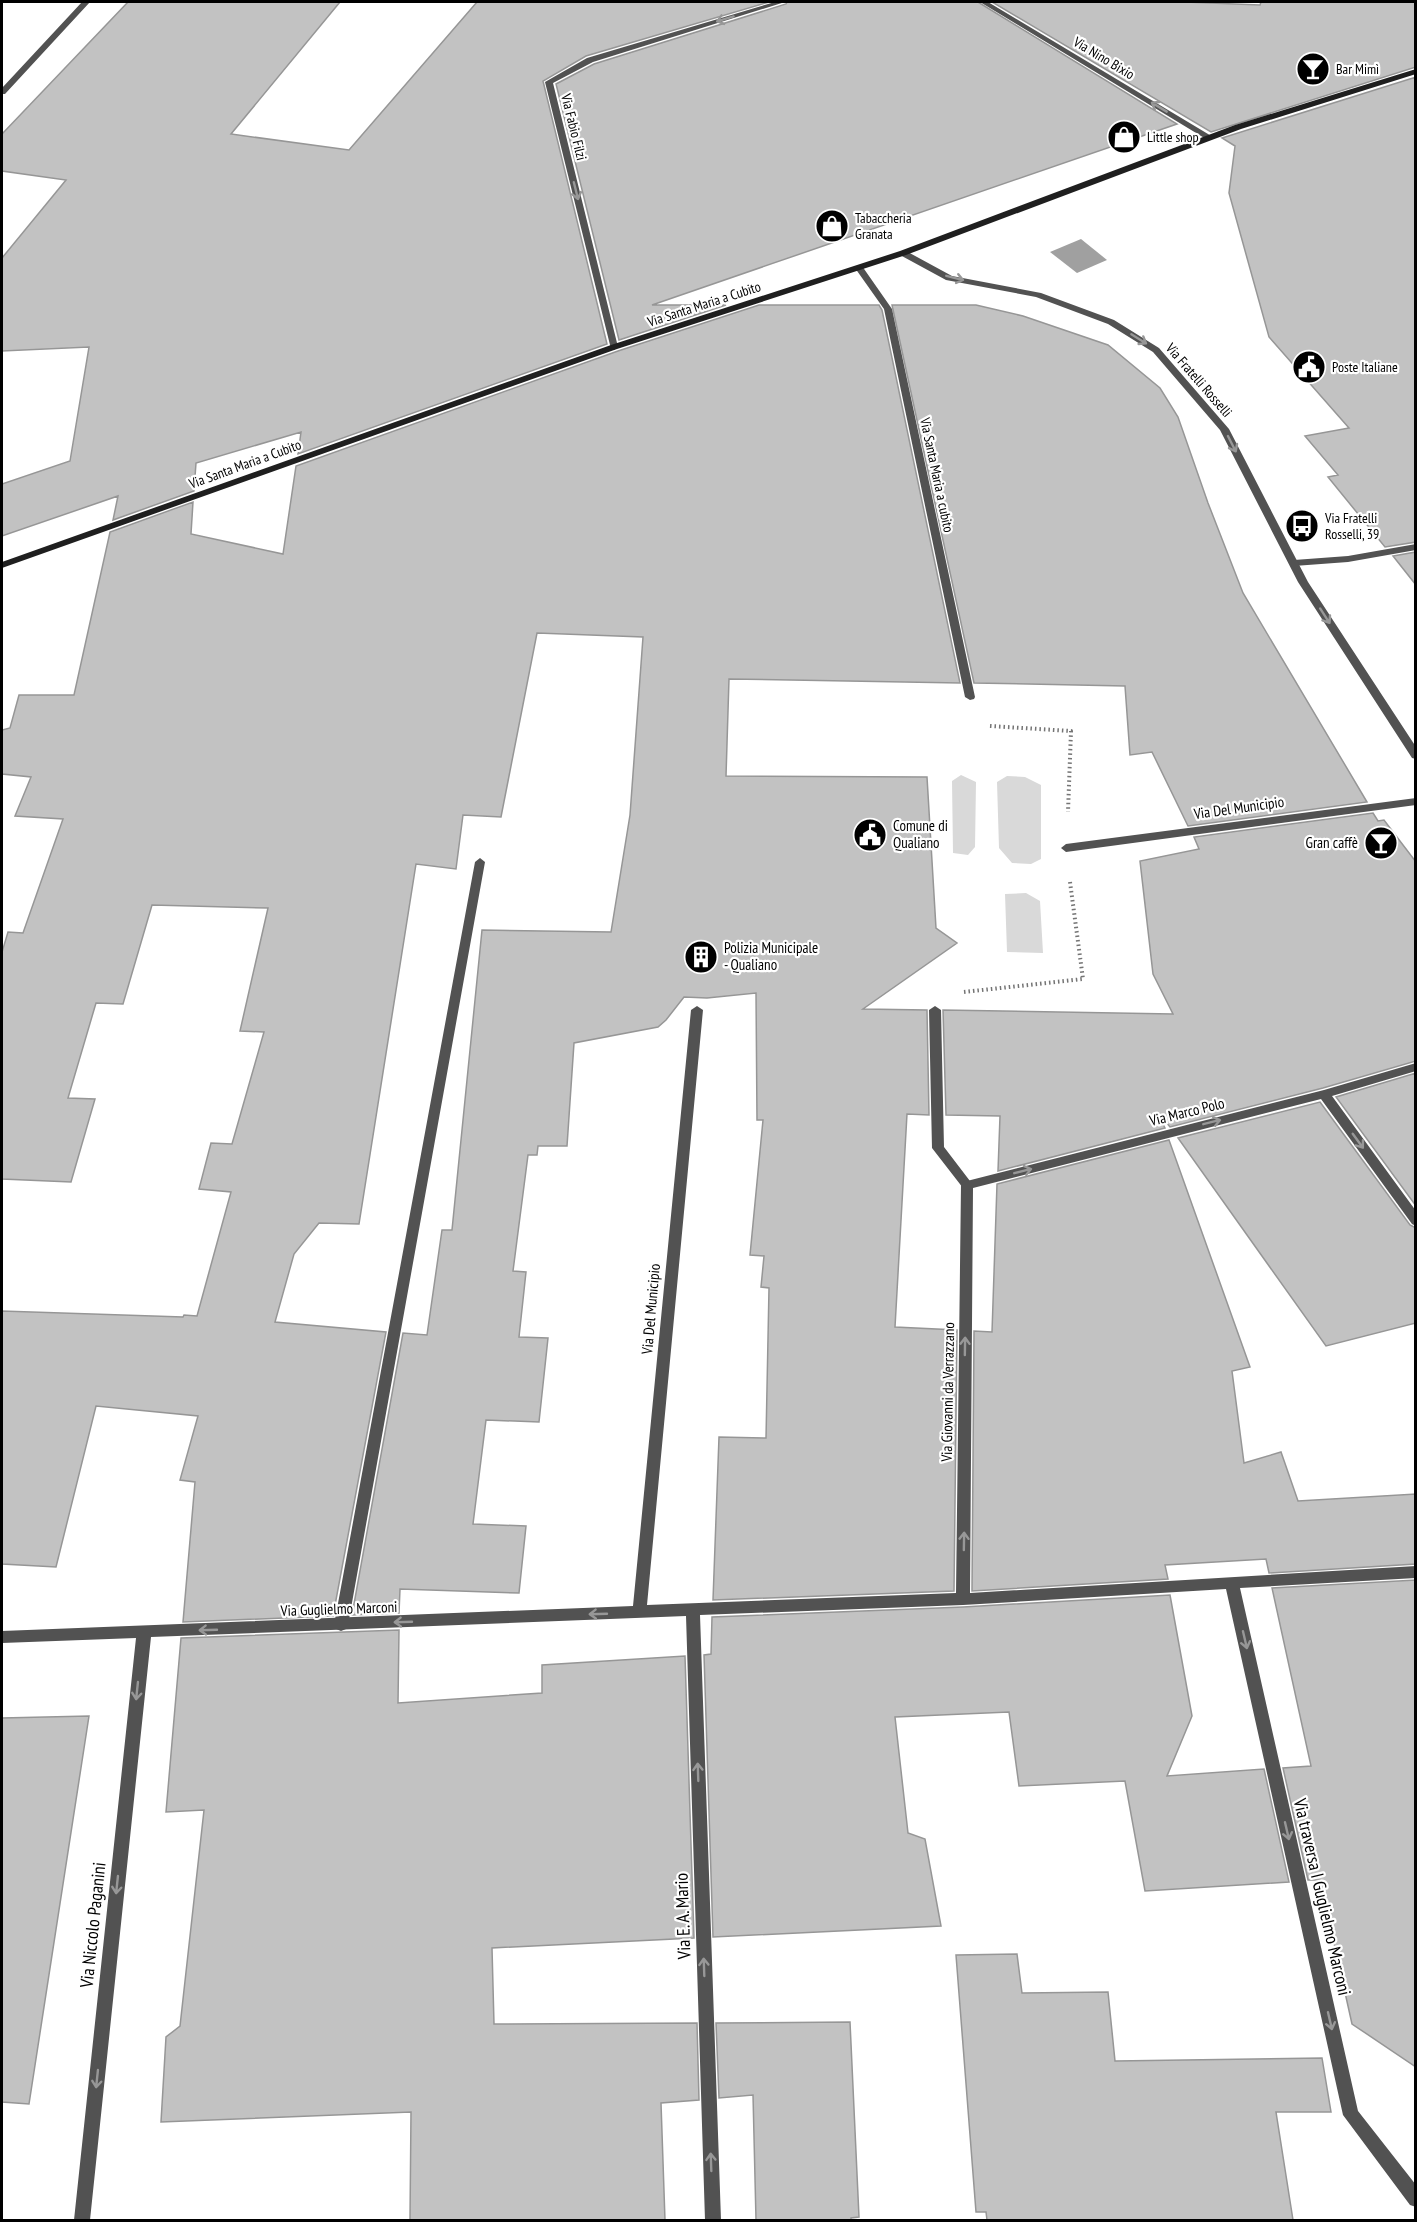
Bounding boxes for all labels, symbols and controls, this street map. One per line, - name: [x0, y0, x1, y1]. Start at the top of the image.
- one-way arrow: [716, 14, 735, 25]
- street label: Via Nino Bixio: [1069, 32, 1138, 83]
- bar icon: Bar Mimì: [1295, 51, 1331, 87]
- place label: Bar Mimì: [1336, 60, 1379, 78]
- street label: Via Fabio Filzi: [557, 91, 591, 162]
- one-way arrow: [1151, 100, 1168, 112]
- shop icon: Little shop: [1106, 119, 1142, 155]
- place label: Little shop: [1147, 128, 1199, 146]
- one-way arrow: [570, 181, 582, 200]
- shop icon: Tabaccheria Granata: [814, 208, 850, 244]
- place label: Tabaccheria Granata: [855, 209, 912, 243]
- one-way arrow: [945, 273, 964, 285]
- street label: Via Santa Maria a Cubito: [644, 277, 763, 331]
- one-way arrow: [1130, 334, 1147, 346]
- street label: Via Fratelli Rosselli: [1161, 338, 1236, 421]
- public building icon: Poste Italiane: [1291, 349, 1327, 385]
- place label: Poste Italiane: [1332, 358, 1398, 376]
- street label: Via Santa Maria a cubito: [916, 415, 958, 534]
- street label: Via Santa Maria a Cubito: [186, 435, 304, 493]
- one-way arrow: [1227, 435, 1238, 453]
- bus stop icon: Via Fratelli Rosselli, 39: [1284, 508, 1320, 544]
- place label: Via Fratelli Rosselli, 39: [1324, 509, 1379, 543]
- one-way arrow: [1319, 607, 1331, 623]
- street label: Via Del Municipio: [1192, 792, 1285, 823]
- place label: Comune di Qualiano: [893, 816, 948, 852]
- public building icon: Comune di Qualiano: [852, 817, 888, 853]
- bar icon: Gran caffè: [1363, 825, 1399, 861]
- place label: Gran caffè: [1306, 833, 1358, 852]
- place label: Polizia Municipale - Qualiano: [724, 938, 818, 974]
- building icon: Polizia Municipale - Qualiano: [683, 939, 719, 975]
- street label: Via Marco Polo: [1146, 1093, 1226, 1130]
- one-way arrow: [1203, 1116, 1222, 1128]
- one-way arrow: [1352, 1133, 1364, 1149]
- one-way arrow: [1014, 1164, 1033, 1176]
- street label: Via Del Municipio: [637, 1263, 664, 1356]
- street label: Via Giovanni da Verrazzano: [937, 1322, 958, 1463]
- one-way arrow: [959, 1336, 971, 1356]
- one-way arrow: [958, 1531, 970, 1551]
- street label: Via Guglielmo Marconi: [279, 1597, 398, 1620]
- one-way arrow: [588, 1608, 608, 1620]
- one-way arrow: [394, 1617, 414, 1628]
- one-way arrow: [199, 1625, 219, 1636]
- one-way arrow: [1240, 1630, 1251, 1649]
- one-way arrow: [131, 1681, 142, 1701]
- one-way arrow: [692, 1763, 704, 1783]
- street label: Via traversa I Guglielmo Marconi: [1288, 1795, 1356, 1998]
- one-way arrow: [1282, 1821, 1294, 1840]
- street label: Via Niccolo Paganini: [74, 1861, 111, 1990]
- street label: Via E. A. Mario: [669, 1872, 696, 1961]
- one-way arrow: [111, 1875, 122, 1895]
- one-way arrow: [699, 1958, 710, 1978]
- one-way arrow: [1324, 2011, 1336, 2030]
- one-way arrow: [91, 2069, 102, 2089]
- one-way arrow: [705, 2153, 717, 2173]

